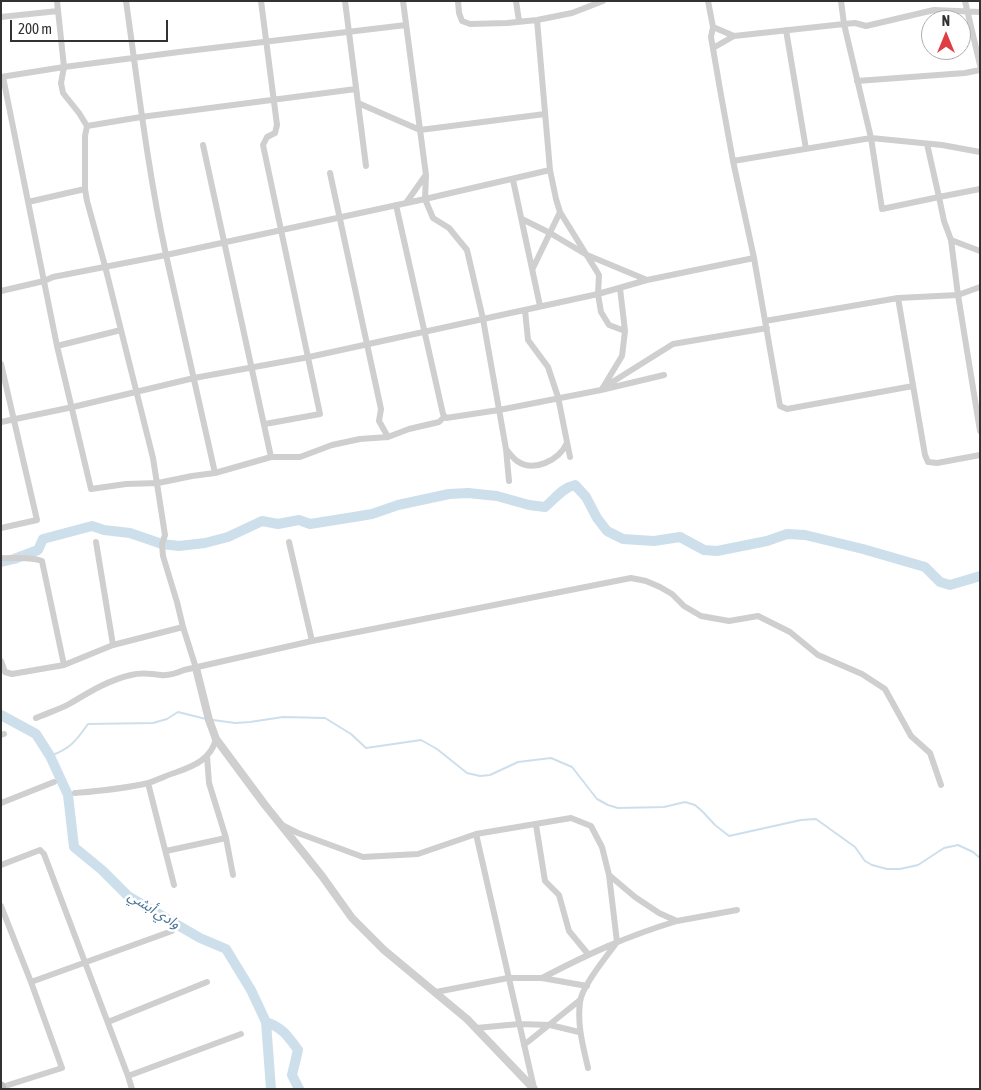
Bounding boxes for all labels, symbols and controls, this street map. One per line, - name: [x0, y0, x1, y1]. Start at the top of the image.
- scale bar: [12, 10, 170, 42]
- north arrow: [921, 10, 971, 60]
- text: N: [942, 13, 950, 29]
- text: 200 m: [18, 20, 52, 37]
- water label: وادي أبشي: [125, 887, 183, 933]

